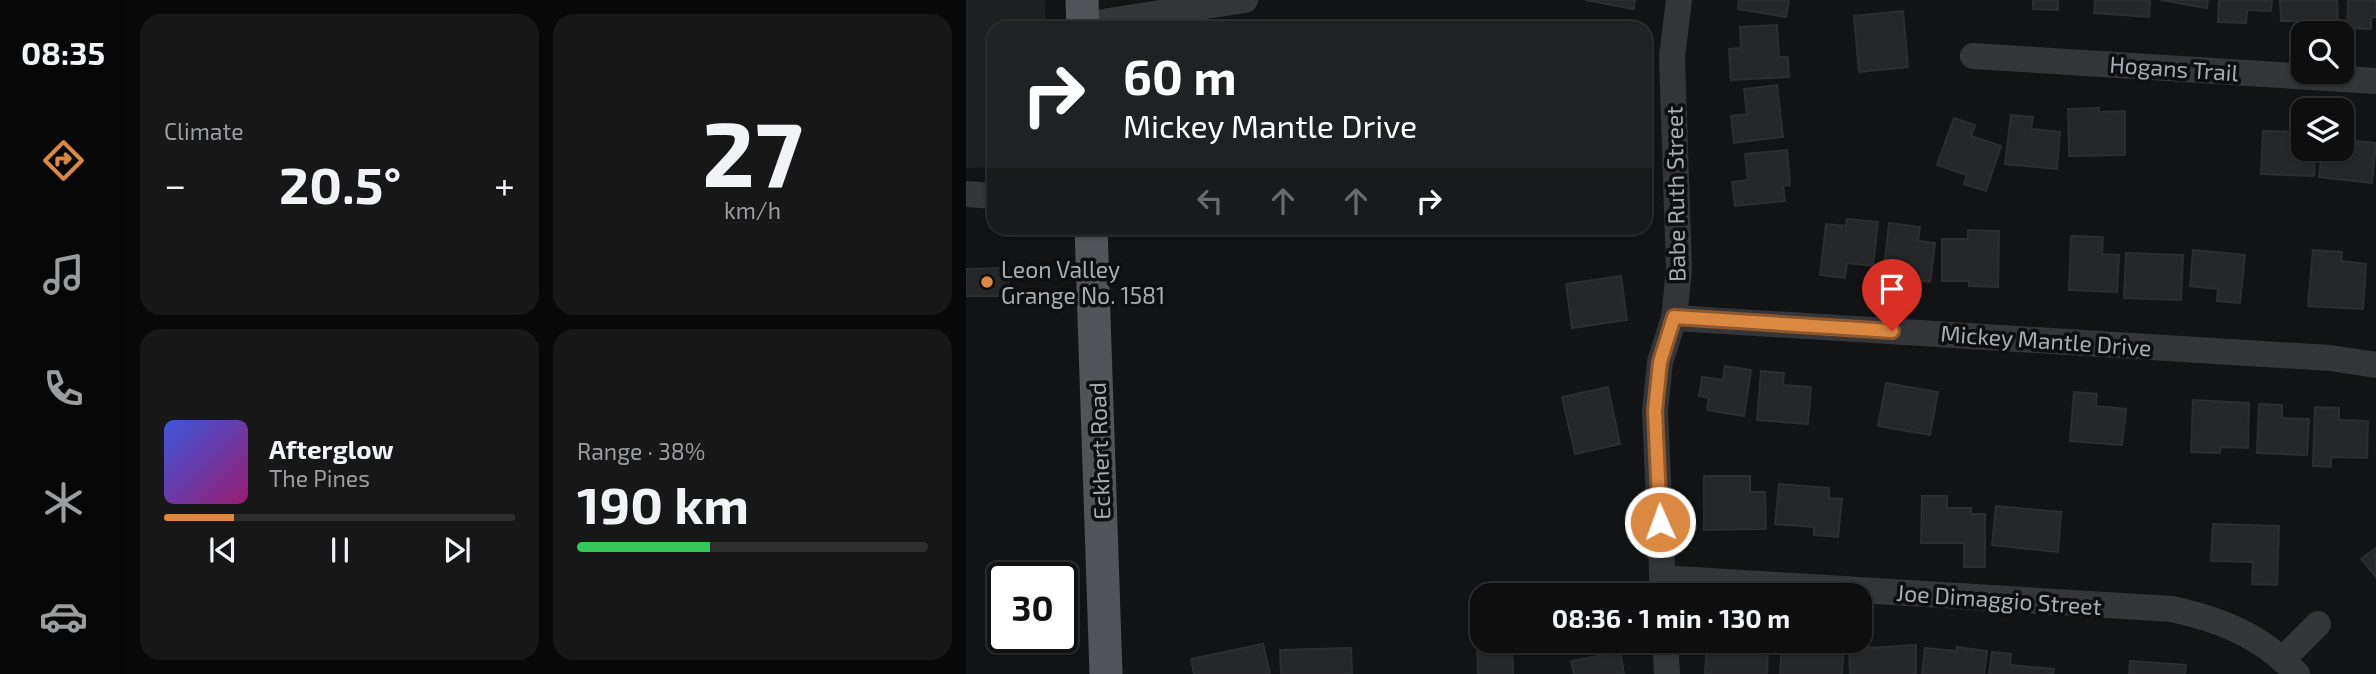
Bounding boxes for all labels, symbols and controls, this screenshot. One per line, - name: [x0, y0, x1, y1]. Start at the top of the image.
- map controls: [2291, 21, 2354, 161]
- button: search: [2291, 21, 2354, 84]
- text: 08:35: [21, 33, 105, 71]
- text: 60 m: [1123, 46, 1237, 105]
- icon: right: [1008, 49, 1099, 140]
- street label: Hogans Trail: [2109, 50, 2240, 86]
- text: 27: [702, 96, 803, 205]
- button: layers: [2291, 98, 2354, 161]
- text: Mickey Mantle Drive: [1123, 106, 1417, 144]
- street label: Babe Ruth Street: [1659, 106, 1691, 282]
- text: Climate: [164, 117, 244, 145]
- icon: directions: [39, 136, 88, 185]
- text: 20.5°: [279, 152, 401, 214]
- text: −: [164, 161, 186, 207]
- text: +: [494, 161, 515, 207]
- icon: left: [1191, 182, 1229, 220]
- icon: ahead: [1264, 182, 1302, 220]
- icon: ahead: [1337, 182, 1375, 220]
- icon: right: [1410, 182, 1448, 220]
- text: km/h: [724, 196, 781, 224]
- icon: music: [39, 250, 88, 299]
- place label: Leon Valley Grange No. 1581: [1001, 255, 1165, 309]
- pin: [1862, 259, 1922, 331]
- icon: arrive: [1873, 270, 1911, 308]
- marker: Leon Valley Grange No. 1581: [979, 274, 995, 290]
- street label: Mickey Mantle Drive: [1940, 319, 2152, 361]
- icon: phone: [39, 364, 88, 413]
- street label: Eckhert Road: [1083, 382, 1115, 520]
- text: Afterglow: [269, 433, 394, 464]
- text: Range · 38%: [577, 437, 705, 465]
- text: The Pines: [269, 464, 370, 492]
- text: 190 km: [577, 472, 749, 534]
- icon: climate: [39, 478, 88, 527]
- position arrow: [1623, 485, 1697, 559]
- icon: previous: [204, 531, 242, 569]
- icon: pause: [321, 531, 359, 569]
- icon: next: [438, 531, 476, 569]
- speed limit sign: 30: [987, 562, 1078, 653]
- street label: Joe Dimaggio Street: [1895, 578, 2103, 620]
- icon: car: [39, 592, 88, 641]
- text: 08:36 · 1 min · 130 m: [1552, 602, 1790, 633]

